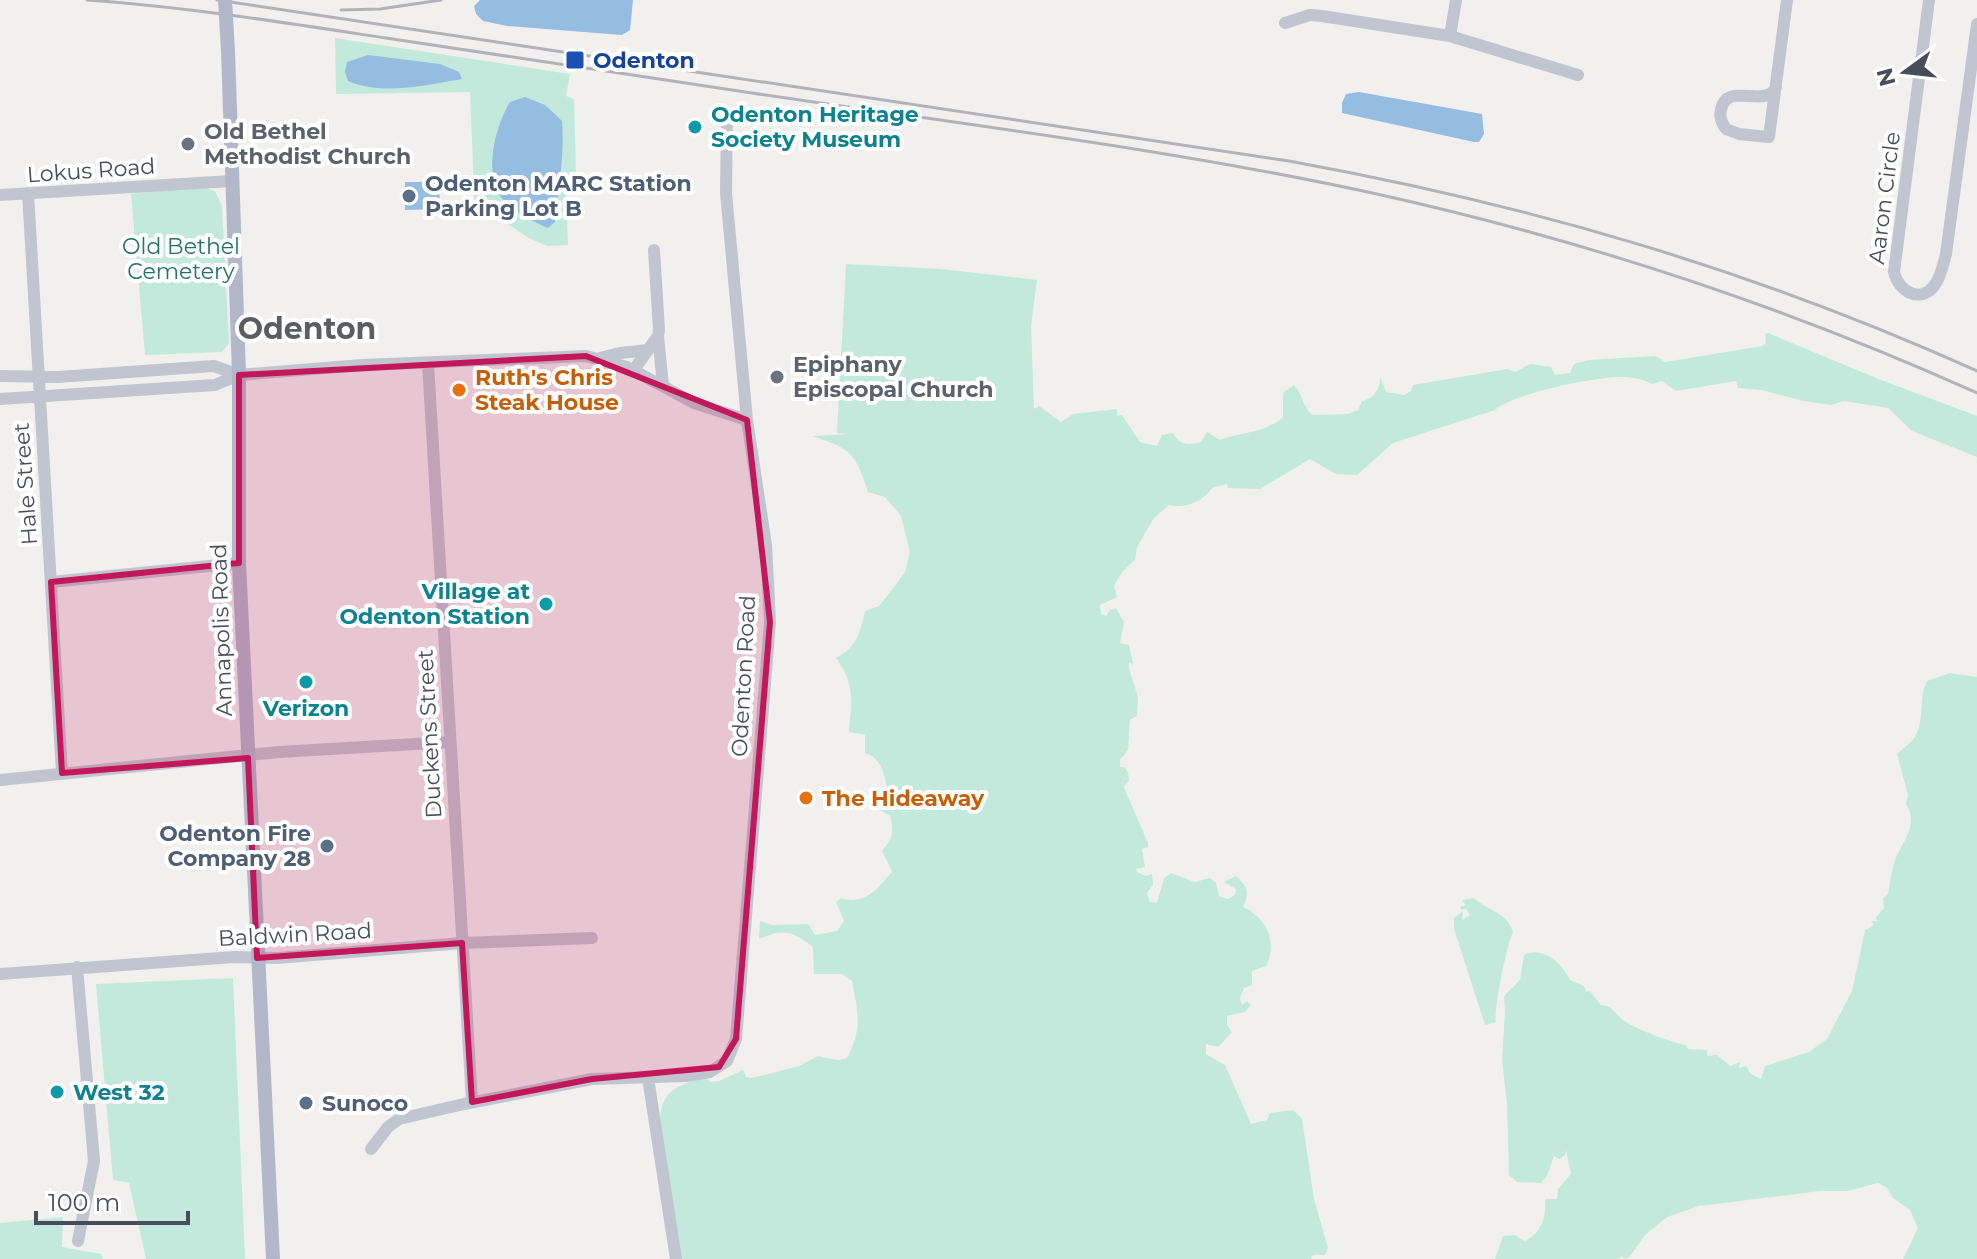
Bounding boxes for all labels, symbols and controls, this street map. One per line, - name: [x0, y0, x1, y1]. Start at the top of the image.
- north arrow: [1865, 32, 1945, 112]
- place label: Odenton: [593, 47, 695, 74]
- marker: Odenton: [564, 49, 586, 71]
- text: N: [1871, 65, 1902, 89]
- place label: Odenton Heritage Society Museum: [711, 101, 919, 153]
- place label: Old Bethel Methodist Church: [204, 118, 411, 170]
- marker: Odenton Heritage Society Museum: [686, 118, 704, 136]
- street label: Aaron Circle: [1863, 130, 1906, 266]
- marker: Old Bethel Methodist Church: [179, 135, 197, 153]
- street label: Lokus Road: [26, 153, 156, 188]
- place label: Odenton MARC Station Parking Lot B: [425, 170, 692, 222]
- marker: Odenton MARC Station Parking Lot B: [400, 187, 418, 205]
- park label: Old Bethel Cemetery: [122, 233, 240, 285]
- district label: Odenton: [238, 310, 376, 347]
- place label: Epiphany Episcopal Church: [793, 351, 994, 403]
- place label: Ruth's Chris Steak House: [475, 364, 619, 416]
- marker: Epiphany Episcopal Church: [768, 368, 786, 386]
- marker: Ruth's Chris Steak House: [450, 381, 468, 399]
- street label: Hale Street: [8, 422, 43, 546]
- street label: Annapolis Road: [205, 543, 238, 717]
- place label: Village at Odenton Station: [339, 578, 530, 630]
- street label: Odenton Road: [726, 594, 761, 758]
- marker: Village at Odenton Station: [537, 595, 555, 613]
- street label: Duckens Street: [412, 649, 447, 819]
- marker: Verizon: [297, 673, 315, 691]
- place label: Verizon: [262, 695, 349, 722]
- place label: The Hideaway: [822, 785, 985, 812]
- marker: The Hideaway: [797, 789, 815, 807]
- place label: Odenton Fire Company 28: [159, 820, 311, 872]
- marker: Odenton Fire Company 28: [318, 837, 336, 855]
- street label: Baldwin Road: [218, 917, 373, 952]
- place label: West 32: [73, 1079, 165, 1106]
- marker: West 32: [48, 1083, 66, 1101]
- place label: Sunoco: [322, 1090, 408, 1117]
- marker: Sunoco: [297, 1094, 315, 1112]
- scale bar: [36, 1175, 188, 1225]
- text: 100 m: [48, 1188, 120, 1217]

